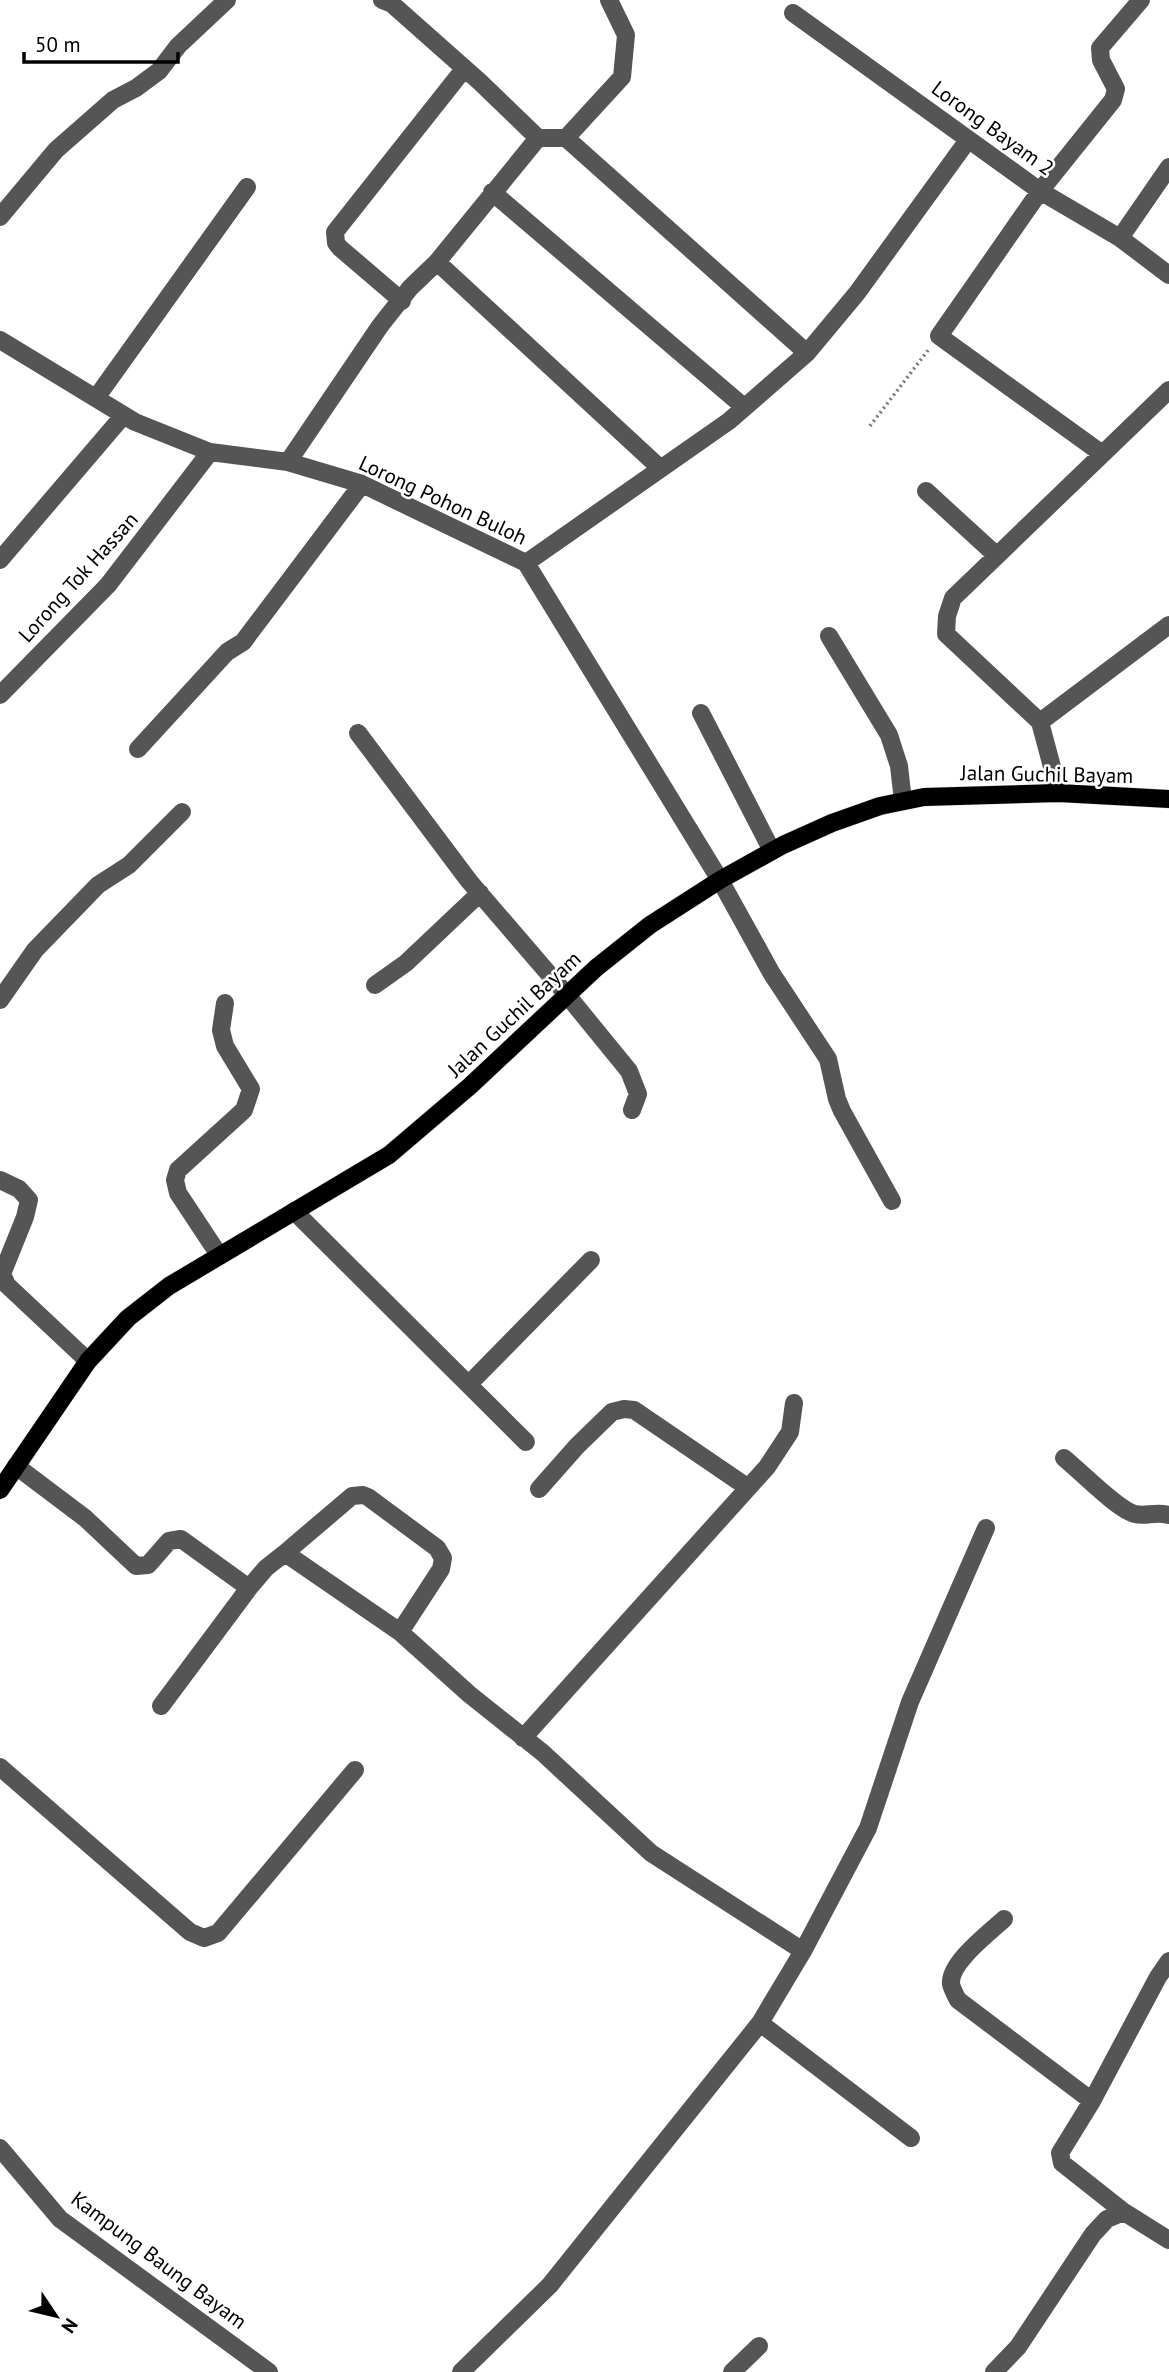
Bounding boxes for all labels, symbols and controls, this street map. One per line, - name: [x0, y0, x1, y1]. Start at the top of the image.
- scale bar: [24, 21, 178, 65]
- text: 50 m: [35, 31, 81, 58]
- street label: Lorong Bayam 2: [927, 75, 1059, 181]
- street label: Lorong Pohon Buloh: [355, 449, 531, 551]
- street label: Lorong Tok Hassan: [12, 506, 144, 648]
- street label: Jalan Guchil Bayam: [959, 759, 1134, 789]
- street label: Jalan Guchil Bayam: [441, 945, 586, 1083]
- street label: Kampung Baung Bayam: [66, 2185, 252, 2335]
- north arrow: [21, 2281, 91, 2351]
- text: N: [57, 2314, 83, 2338]

